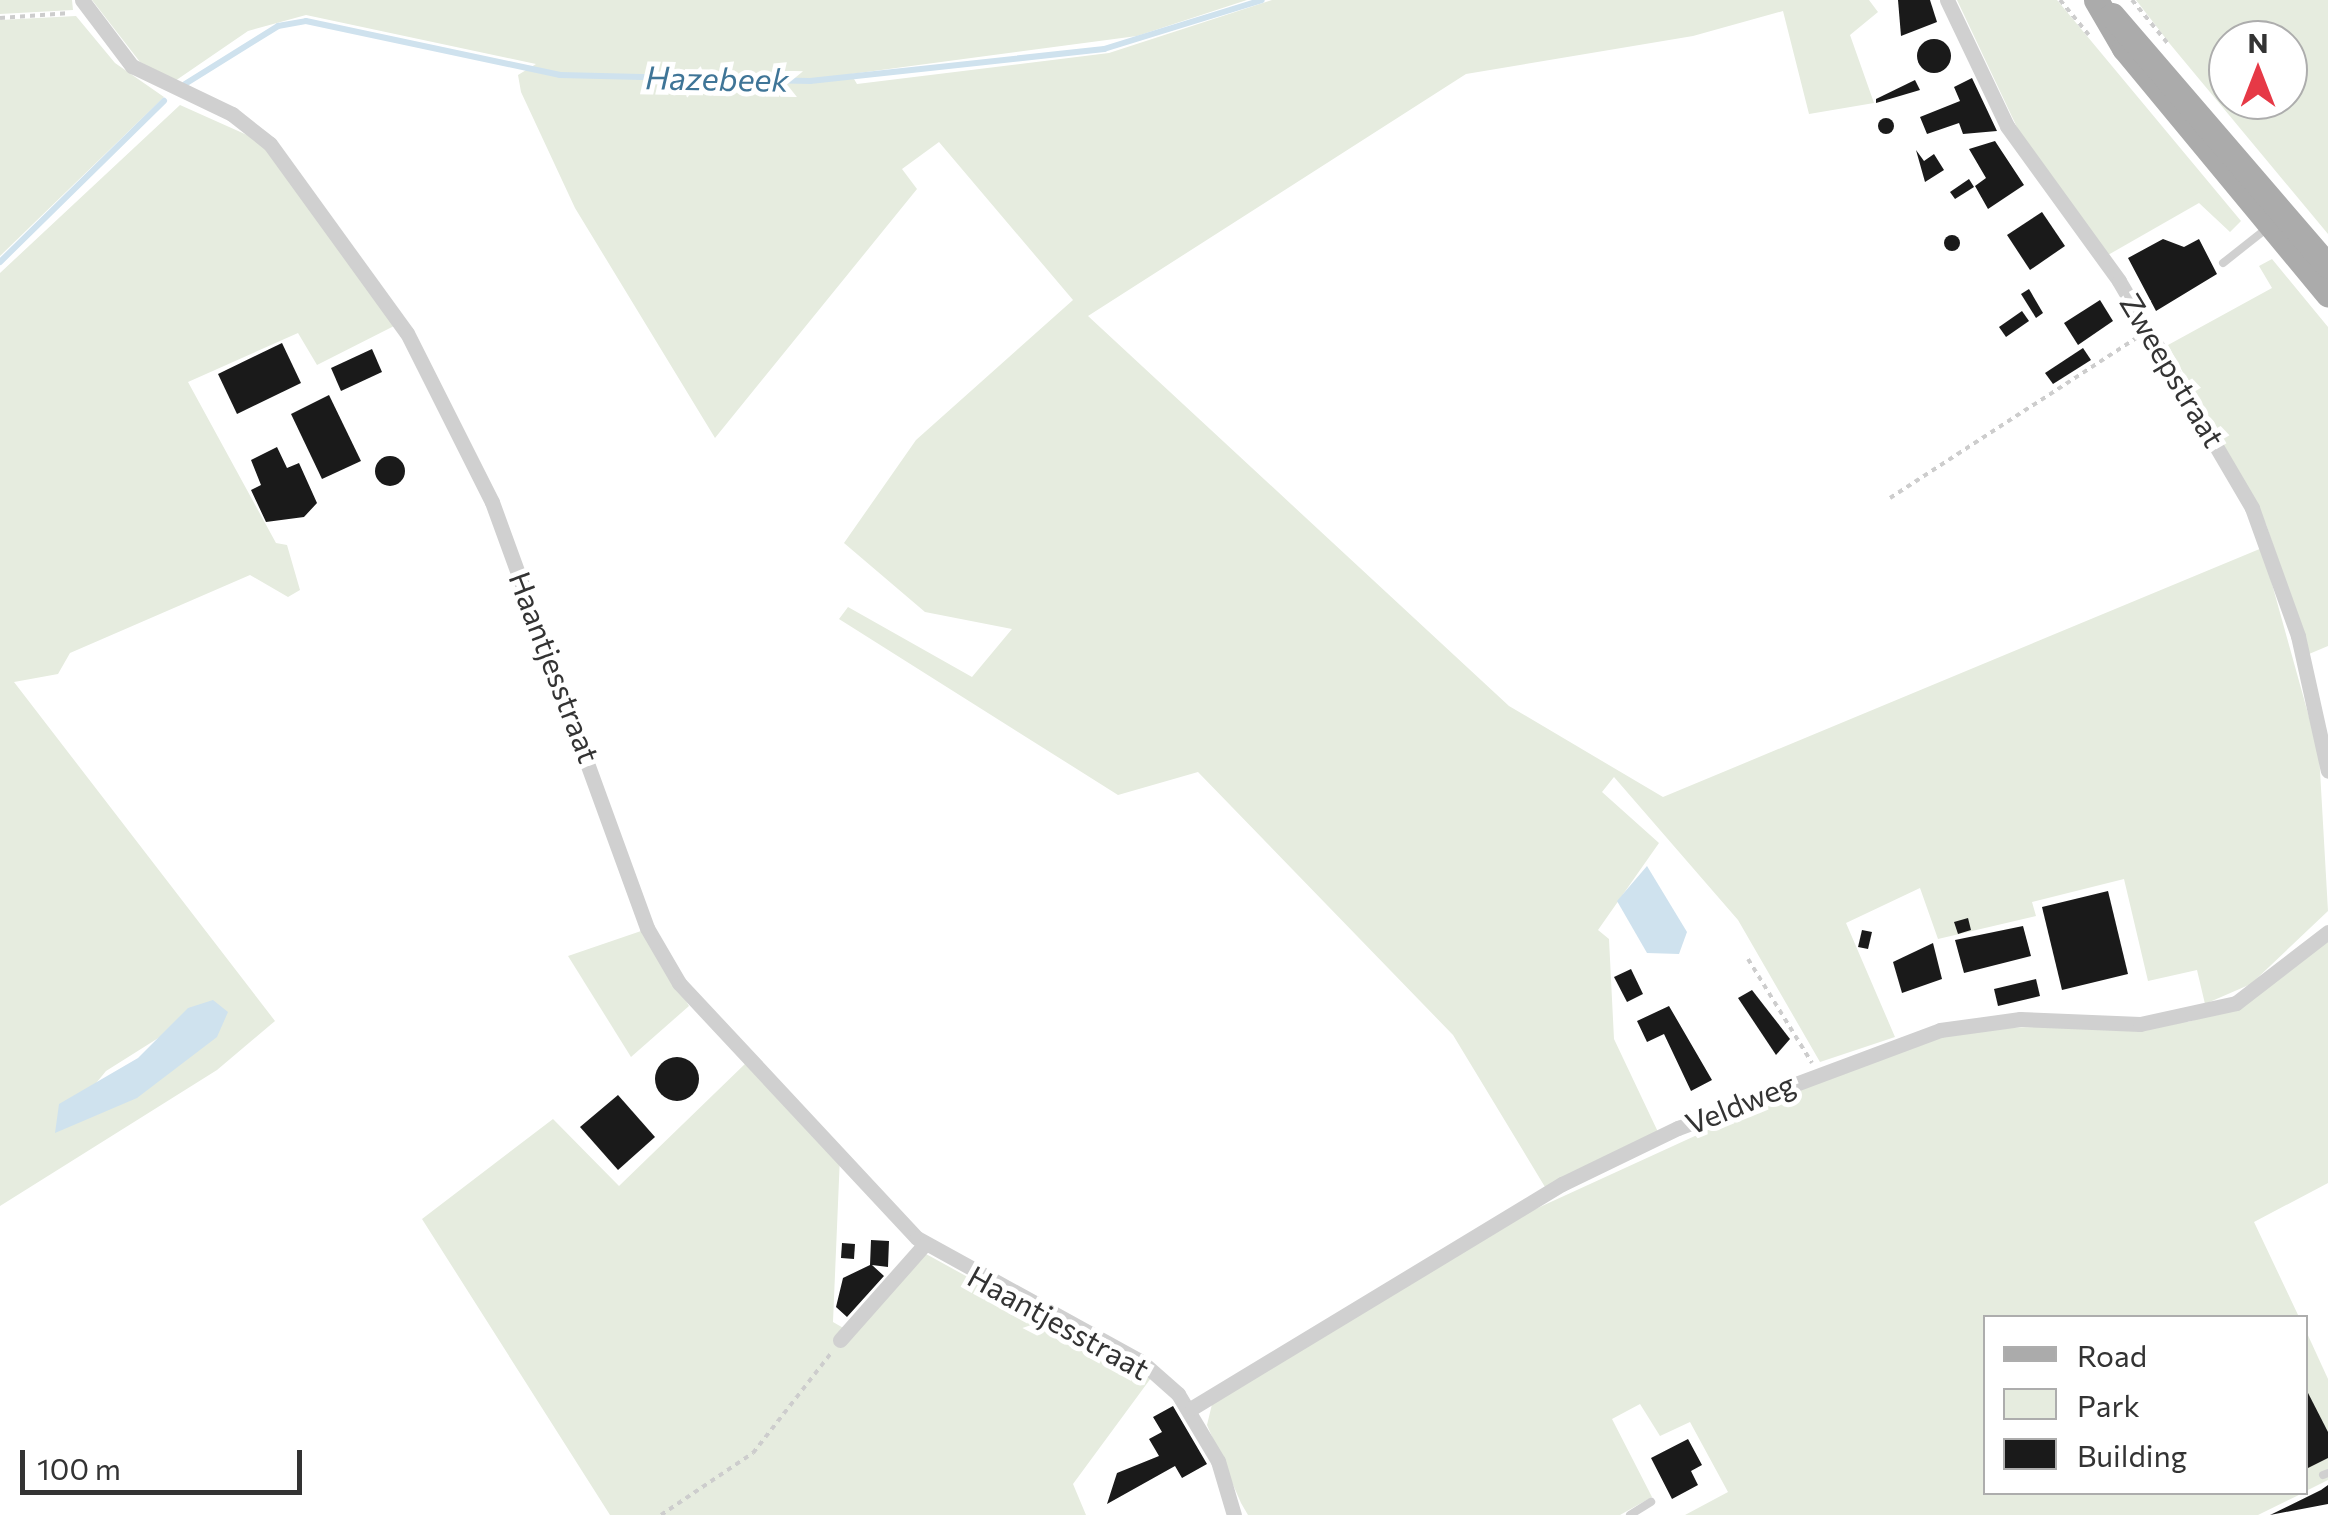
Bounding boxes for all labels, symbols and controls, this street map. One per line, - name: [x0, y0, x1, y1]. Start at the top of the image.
- north arrow: [2208, 20, 2308, 120]
- text: N: [2248, 25, 2269, 59]
- water label: Hazebeek: [645, 58, 789, 98]
- street label: Zweepstraat: [2113, 287, 2233, 453]
- street label: Haantjesstraat: [502, 566, 608, 768]
- street label: Veldweg: [1680, 1065, 1800, 1141]
- street label: Haantjesstraat: [962, 1257, 1156, 1387]
- legend: [1983, 1315, 2308, 1495]
- text: Road: [2077, 1336, 2147, 1373]
- text: Park: [2077, 1386, 2140, 1423]
- scale bar: [25, 1430, 308, 1492]
- text: Building: [2077, 1436, 2187, 1473]
- text: 100 m: [37, 1449, 121, 1486]

